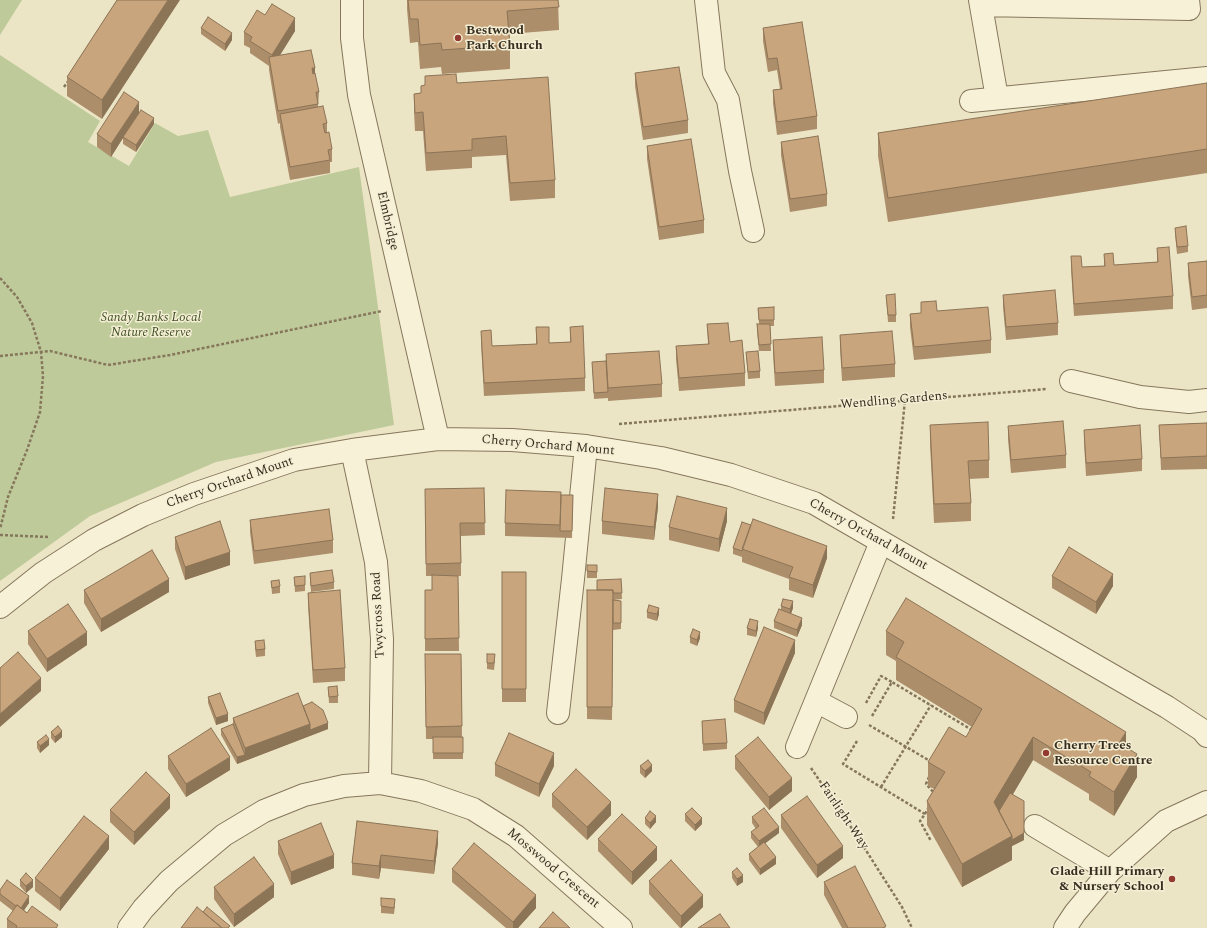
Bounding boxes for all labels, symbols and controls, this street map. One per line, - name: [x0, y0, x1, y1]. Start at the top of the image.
- place label: Bestwood Park Church: [466, 23, 543, 54]
- marker: Bestwood Park Church: [453, 33, 463, 43]
- street label: Elmbridge: [373, 190, 401, 252]
- park label: Sandy Banks Local Nature Reserve: [101, 310, 201, 341]
- street label: Wendling Gardens: [840, 389, 948, 413]
- street label: Cherry Orchard Mount: [481, 432, 615, 460]
- street label: Cherry Orchard Mount: [164, 454, 296, 512]
- street label: Cherry Orchard Mount: [806, 496, 930, 574]
- street label: Twycross Road: [369, 571, 389, 659]
- place label: Cherry Trees Resource Centre: [1054, 738, 1152, 769]
- marker: Cherry Trees Resource Centre: [1041, 748, 1051, 758]
- street label: Fairlight Way: [815, 779, 871, 853]
- street label: Mosswood Crescent: [503, 826, 603, 912]
- place label: Glade Hill Primary & Nursery School: [1050, 864, 1164, 895]
- marker: Glade Hill Primary & Nursery School: [1167, 874, 1177, 884]

